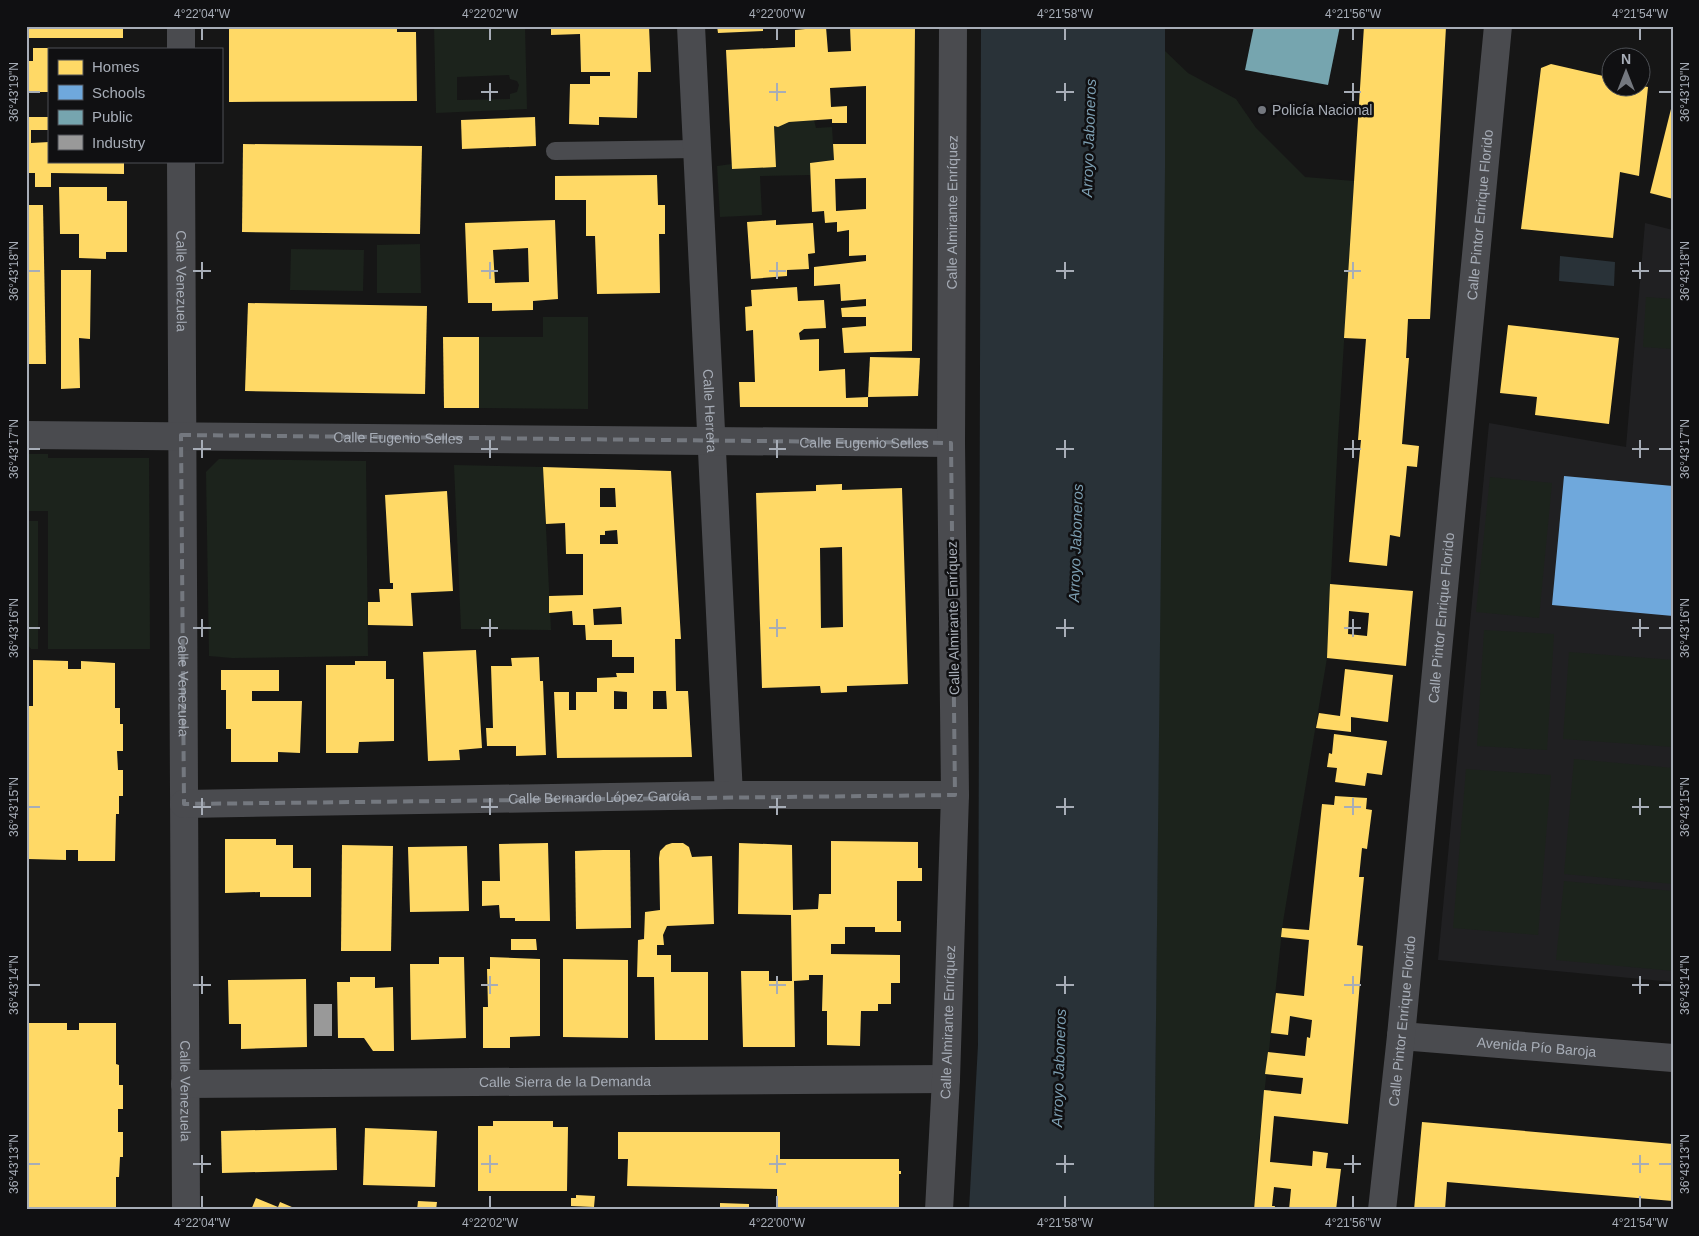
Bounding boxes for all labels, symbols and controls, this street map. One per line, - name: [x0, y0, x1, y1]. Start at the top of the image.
- text: 4°22'04"W: [174, 7, 231, 21]
- text: 4°22'02"W: [462, 7, 519, 21]
- text: 4°22'00"W: [749, 7, 806, 21]
- text: 4°21'58"W: [1037, 7, 1094, 21]
- text: 4°21'56"W: [1325, 7, 1382, 21]
- text: 4°21'54"W: [1612, 7, 1669, 21]
- legend: [48, 48, 222, 162]
- north arrow: [1602, 48, 1652, 98]
- text: N: [1621, 51, 1631, 67]
- text: Homes: [92, 58, 140, 75]
- text: 36°43'19"N: [7, 62, 21, 122]
- text: 36°43'19"N: [1678, 62, 1692, 122]
- water label: Arroyo Jaboneros: [1078, 78, 1099, 198]
- text: Schools: [92, 84, 145, 101]
- place label: Policía Nacional: [1272, 102, 1372, 118]
- marker: Policía Nacional: [1256, 104, 1268, 116]
- text: Public: [92, 108, 133, 125]
- street label: Calle Pintor Enrique Florido: [1464, 129, 1496, 301]
- text: Industry: [92, 134, 146, 151]
- street label: Calle Almirante Enríquez: [944, 135, 960, 290]
- street label: Calle Venezuela: [173, 230, 190, 332]
- text: 36°43'18"N: [7, 241, 21, 301]
- text: 36°43'18"N: [1678, 241, 1692, 301]
- street label: Calle Herrera: [700, 368, 720, 453]
- text: 36°43'17"N: [7, 419, 21, 479]
- text: 36°43'17"N: [1678, 419, 1692, 479]
- street label: Calle Eugenio Selles: [333, 429, 463, 447]
- street label: Calle Eugenio Selles: [799, 434, 929, 451]
- water label: Arroyo Jaboneros: [1065, 483, 1086, 603]
- street label: Calle Pintor Enrique Florido: [1425, 532, 1457, 704]
- street label: Calle Almirante Enríquez: [944, 541, 962, 695]
- text: 36°43'16"N: [7, 598, 21, 658]
- text: 36°43'16"N: [1678, 598, 1692, 658]
- street label: Calle Venezuela: [175, 635, 192, 737]
- text: 36°43'15"N: [7, 777, 21, 837]
- text: 36°43'15"N: [1678, 777, 1692, 837]
- street label: Calle Bernardo López García: [508, 788, 690, 807]
- street label: Calle Pintor Enrique Florido: [1385, 935, 1419, 1107]
- street label: Calle Almirante Enríquez: [937, 945, 958, 1100]
- text: 36°43'14"N: [7, 955, 21, 1015]
- text: 36°43'14"N: [1678, 955, 1692, 1015]
- water label: Arroyo Jaboneros: [1048, 1008, 1069, 1128]
- street label: Avenida Pío Baroja: [1476, 1034, 1597, 1060]
- street label: Calle Venezuela: [177, 1040, 194, 1142]
- street label: Calle Sierra de la Demanda: [479, 1073, 651, 1090]
- text: 36°43'13"N: [7, 1134, 21, 1194]
- text: 36°43'13"N: [1678, 1134, 1692, 1194]
- text: 4°22'04"W: [174, 1216, 231, 1230]
- text: 4°22'02"W: [462, 1216, 519, 1230]
- text: 4°22'00"W: [749, 1216, 806, 1230]
- text: 4°21'58"W: [1037, 1216, 1094, 1230]
- text: 4°21'56"W: [1325, 1216, 1382, 1230]
- text: 4°21'54"W: [1612, 1216, 1669, 1230]

